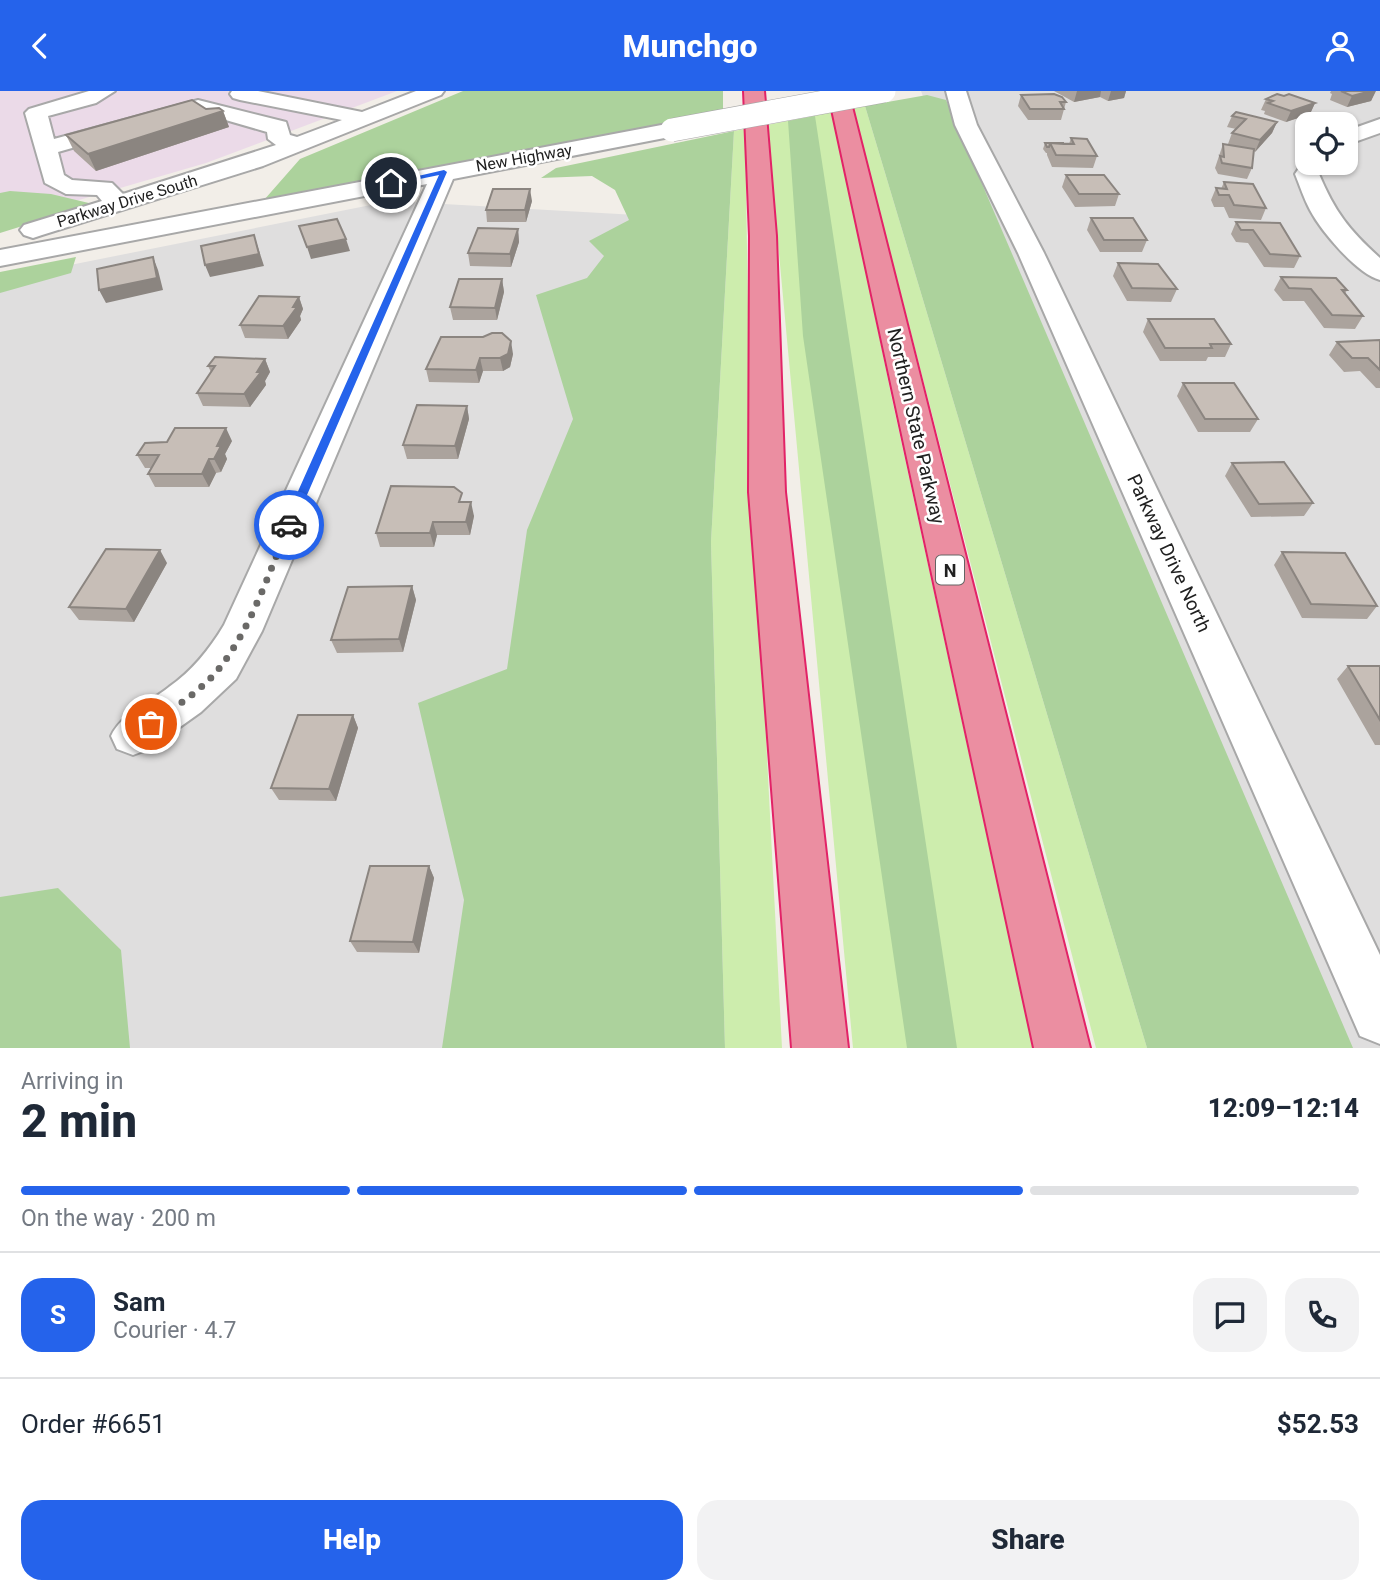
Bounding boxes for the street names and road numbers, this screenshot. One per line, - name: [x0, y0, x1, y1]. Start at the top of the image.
- street label: New Highway: [475, 140, 574, 176]
- street label: Parkway Drive South: [55, 171, 199, 231]
- street label: Northern State Parkway: [882, 326, 950, 526]
- street label: Parkway Drive North: [1122, 470, 1216, 636]
- road number: N: [936, 555, 964, 585]

